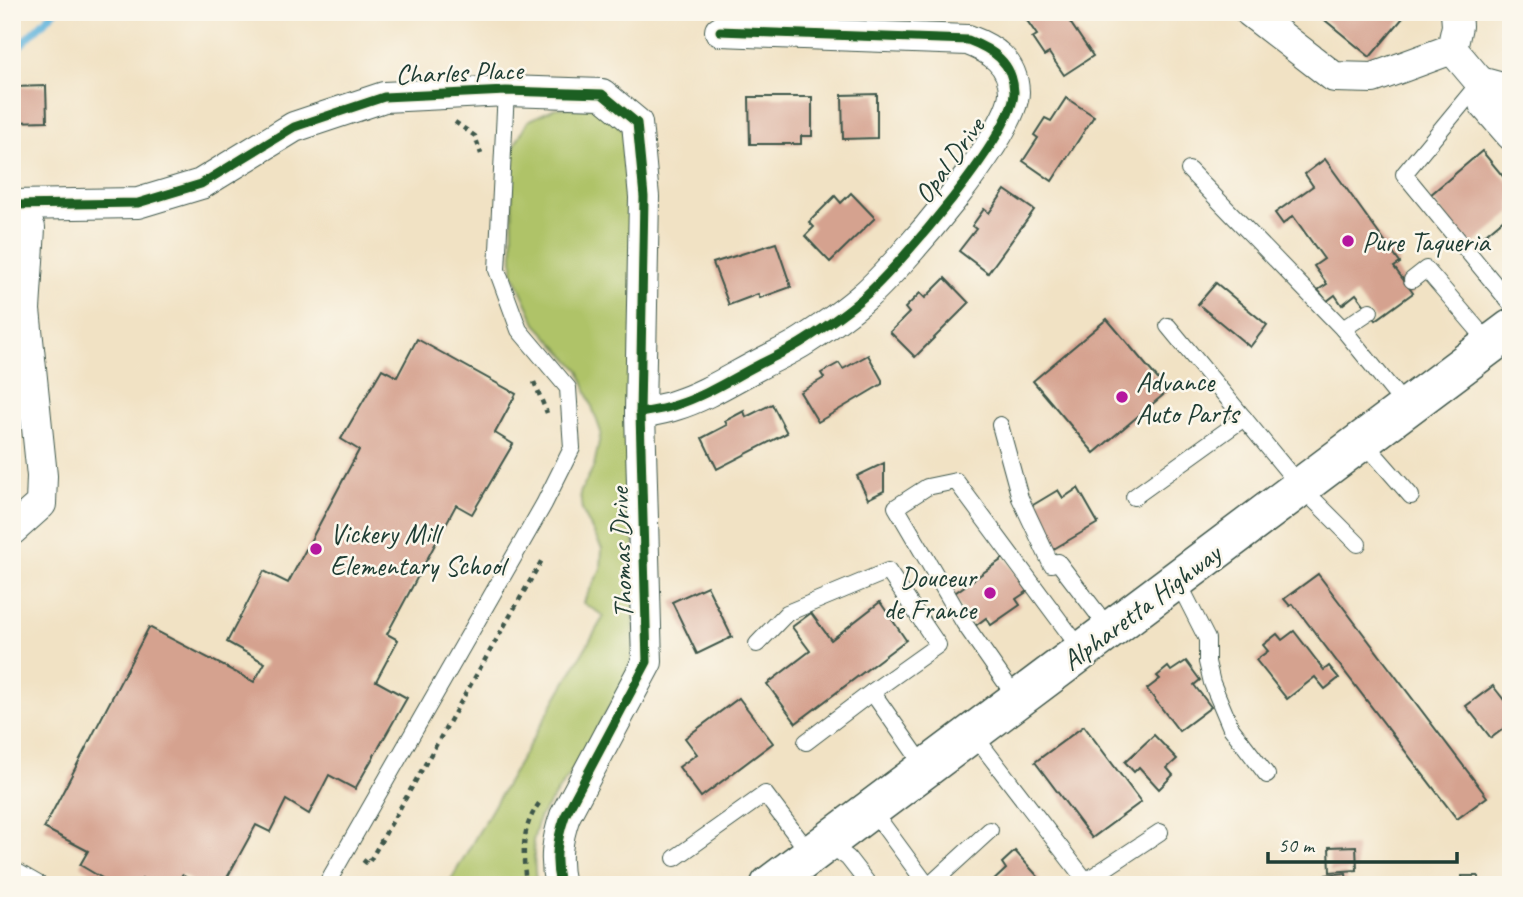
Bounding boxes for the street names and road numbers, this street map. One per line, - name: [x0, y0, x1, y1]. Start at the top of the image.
- street label: Charles Place: [395, 52, 525, 92]
- street label: Opal Drive: [906, 108, 993, 210]
- street label: Thomas Drive: [601, 485, 641, 619]
- street label: Alpharetta Highway: [1055, 535, 1229, 678]

